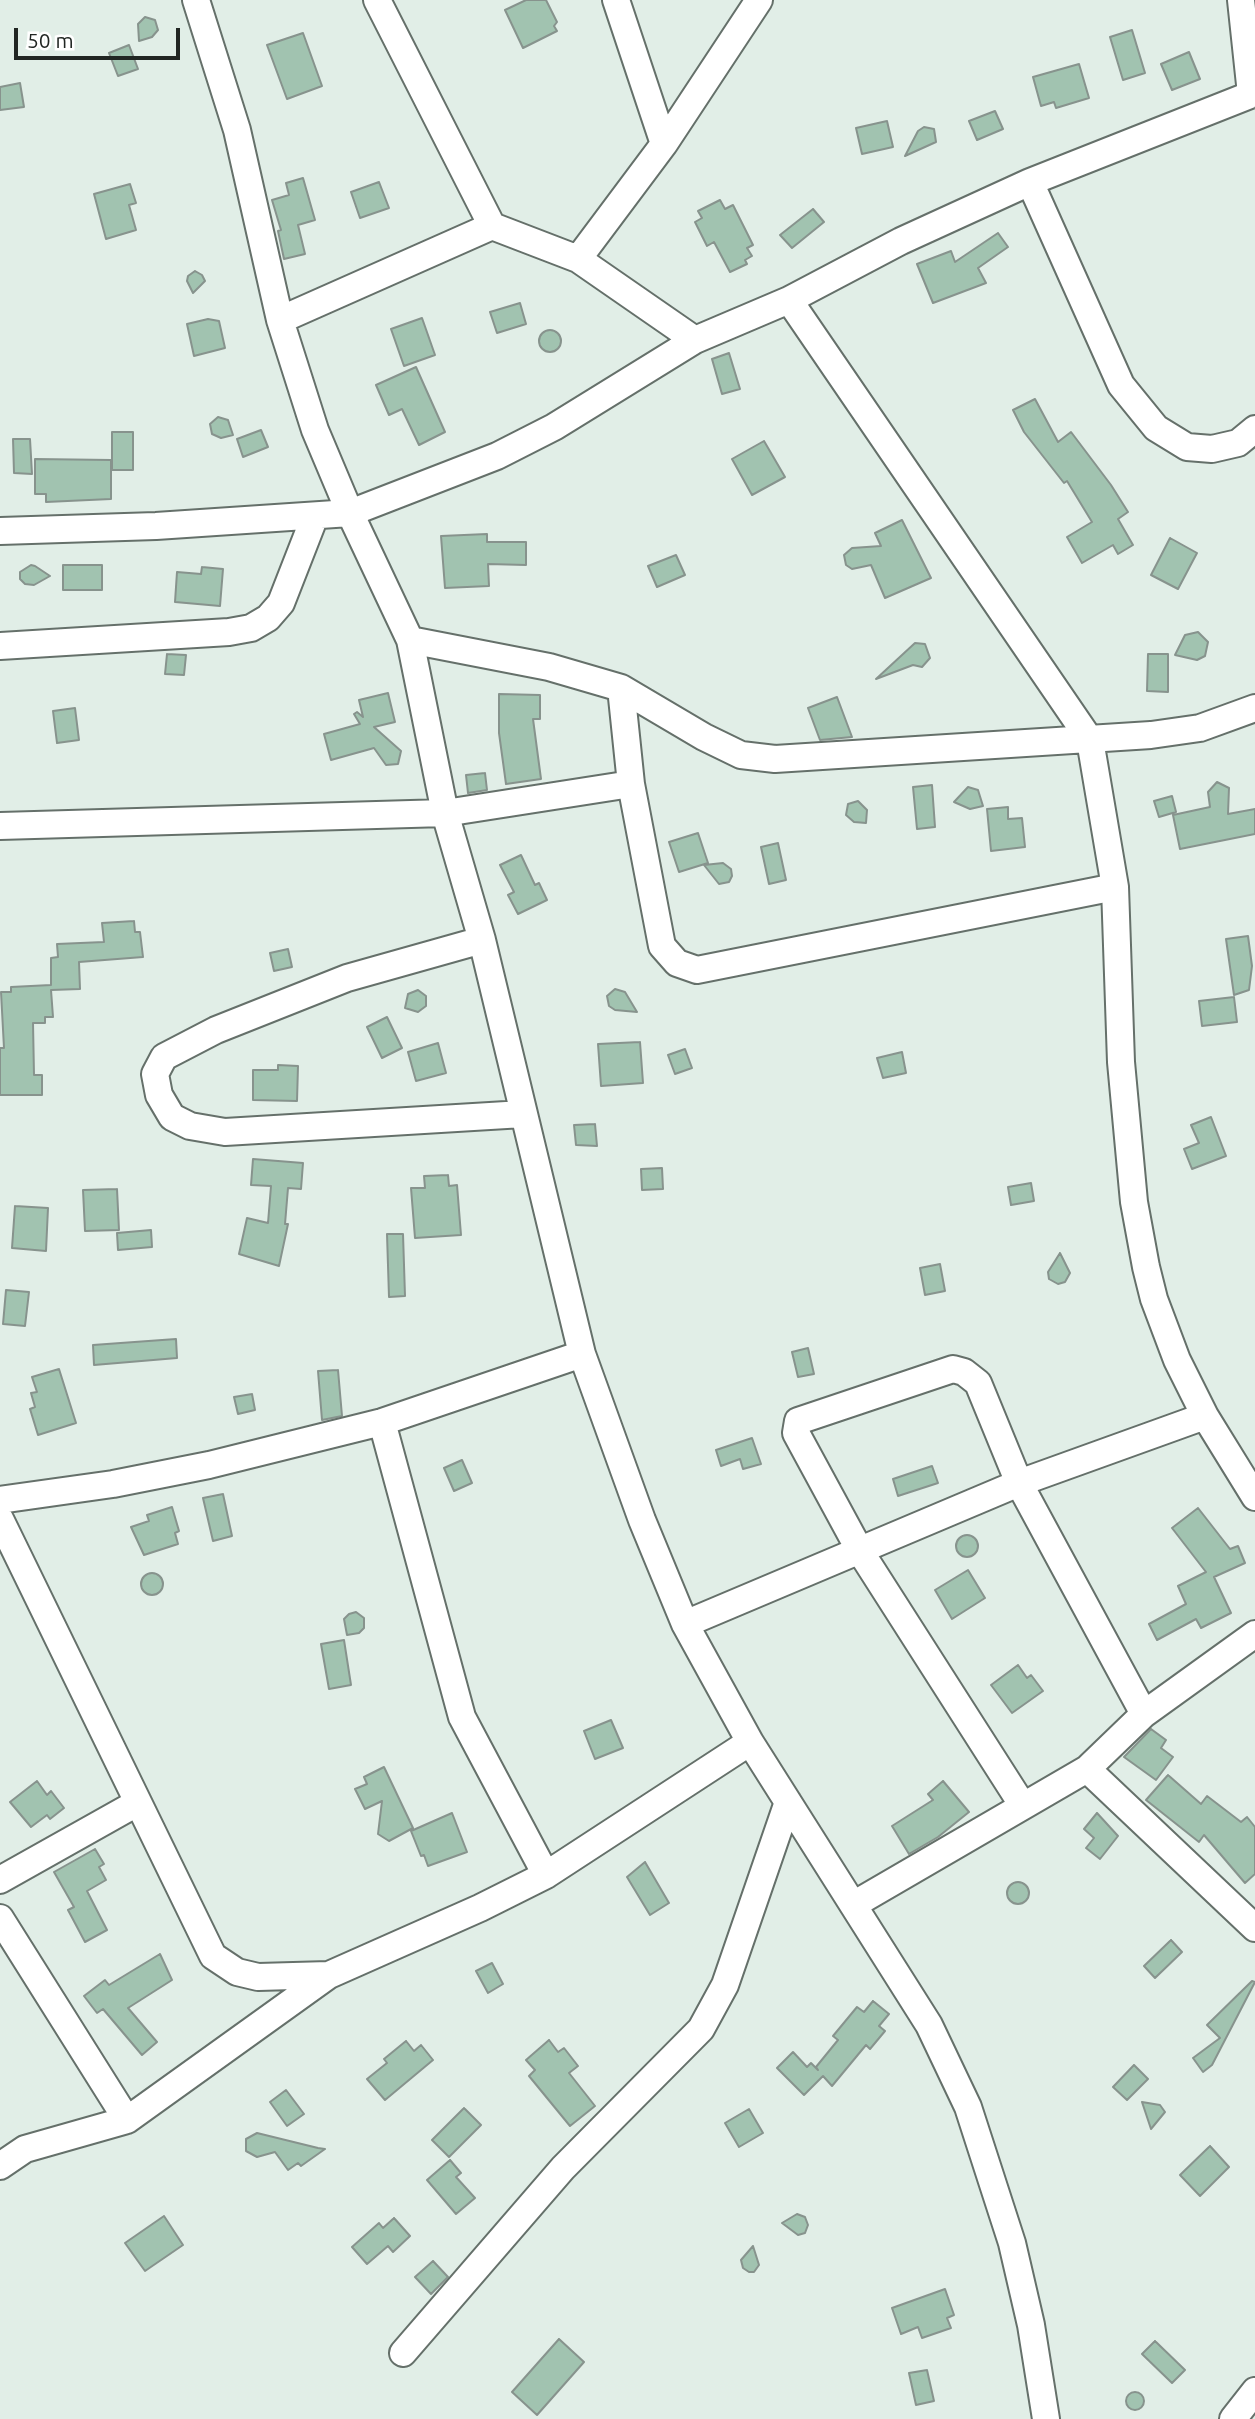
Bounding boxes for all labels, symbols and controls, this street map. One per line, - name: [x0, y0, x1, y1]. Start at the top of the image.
- scale bar: [18, 14, 184, 58]
- text: 50 m: [27, 28, 74, 52]

